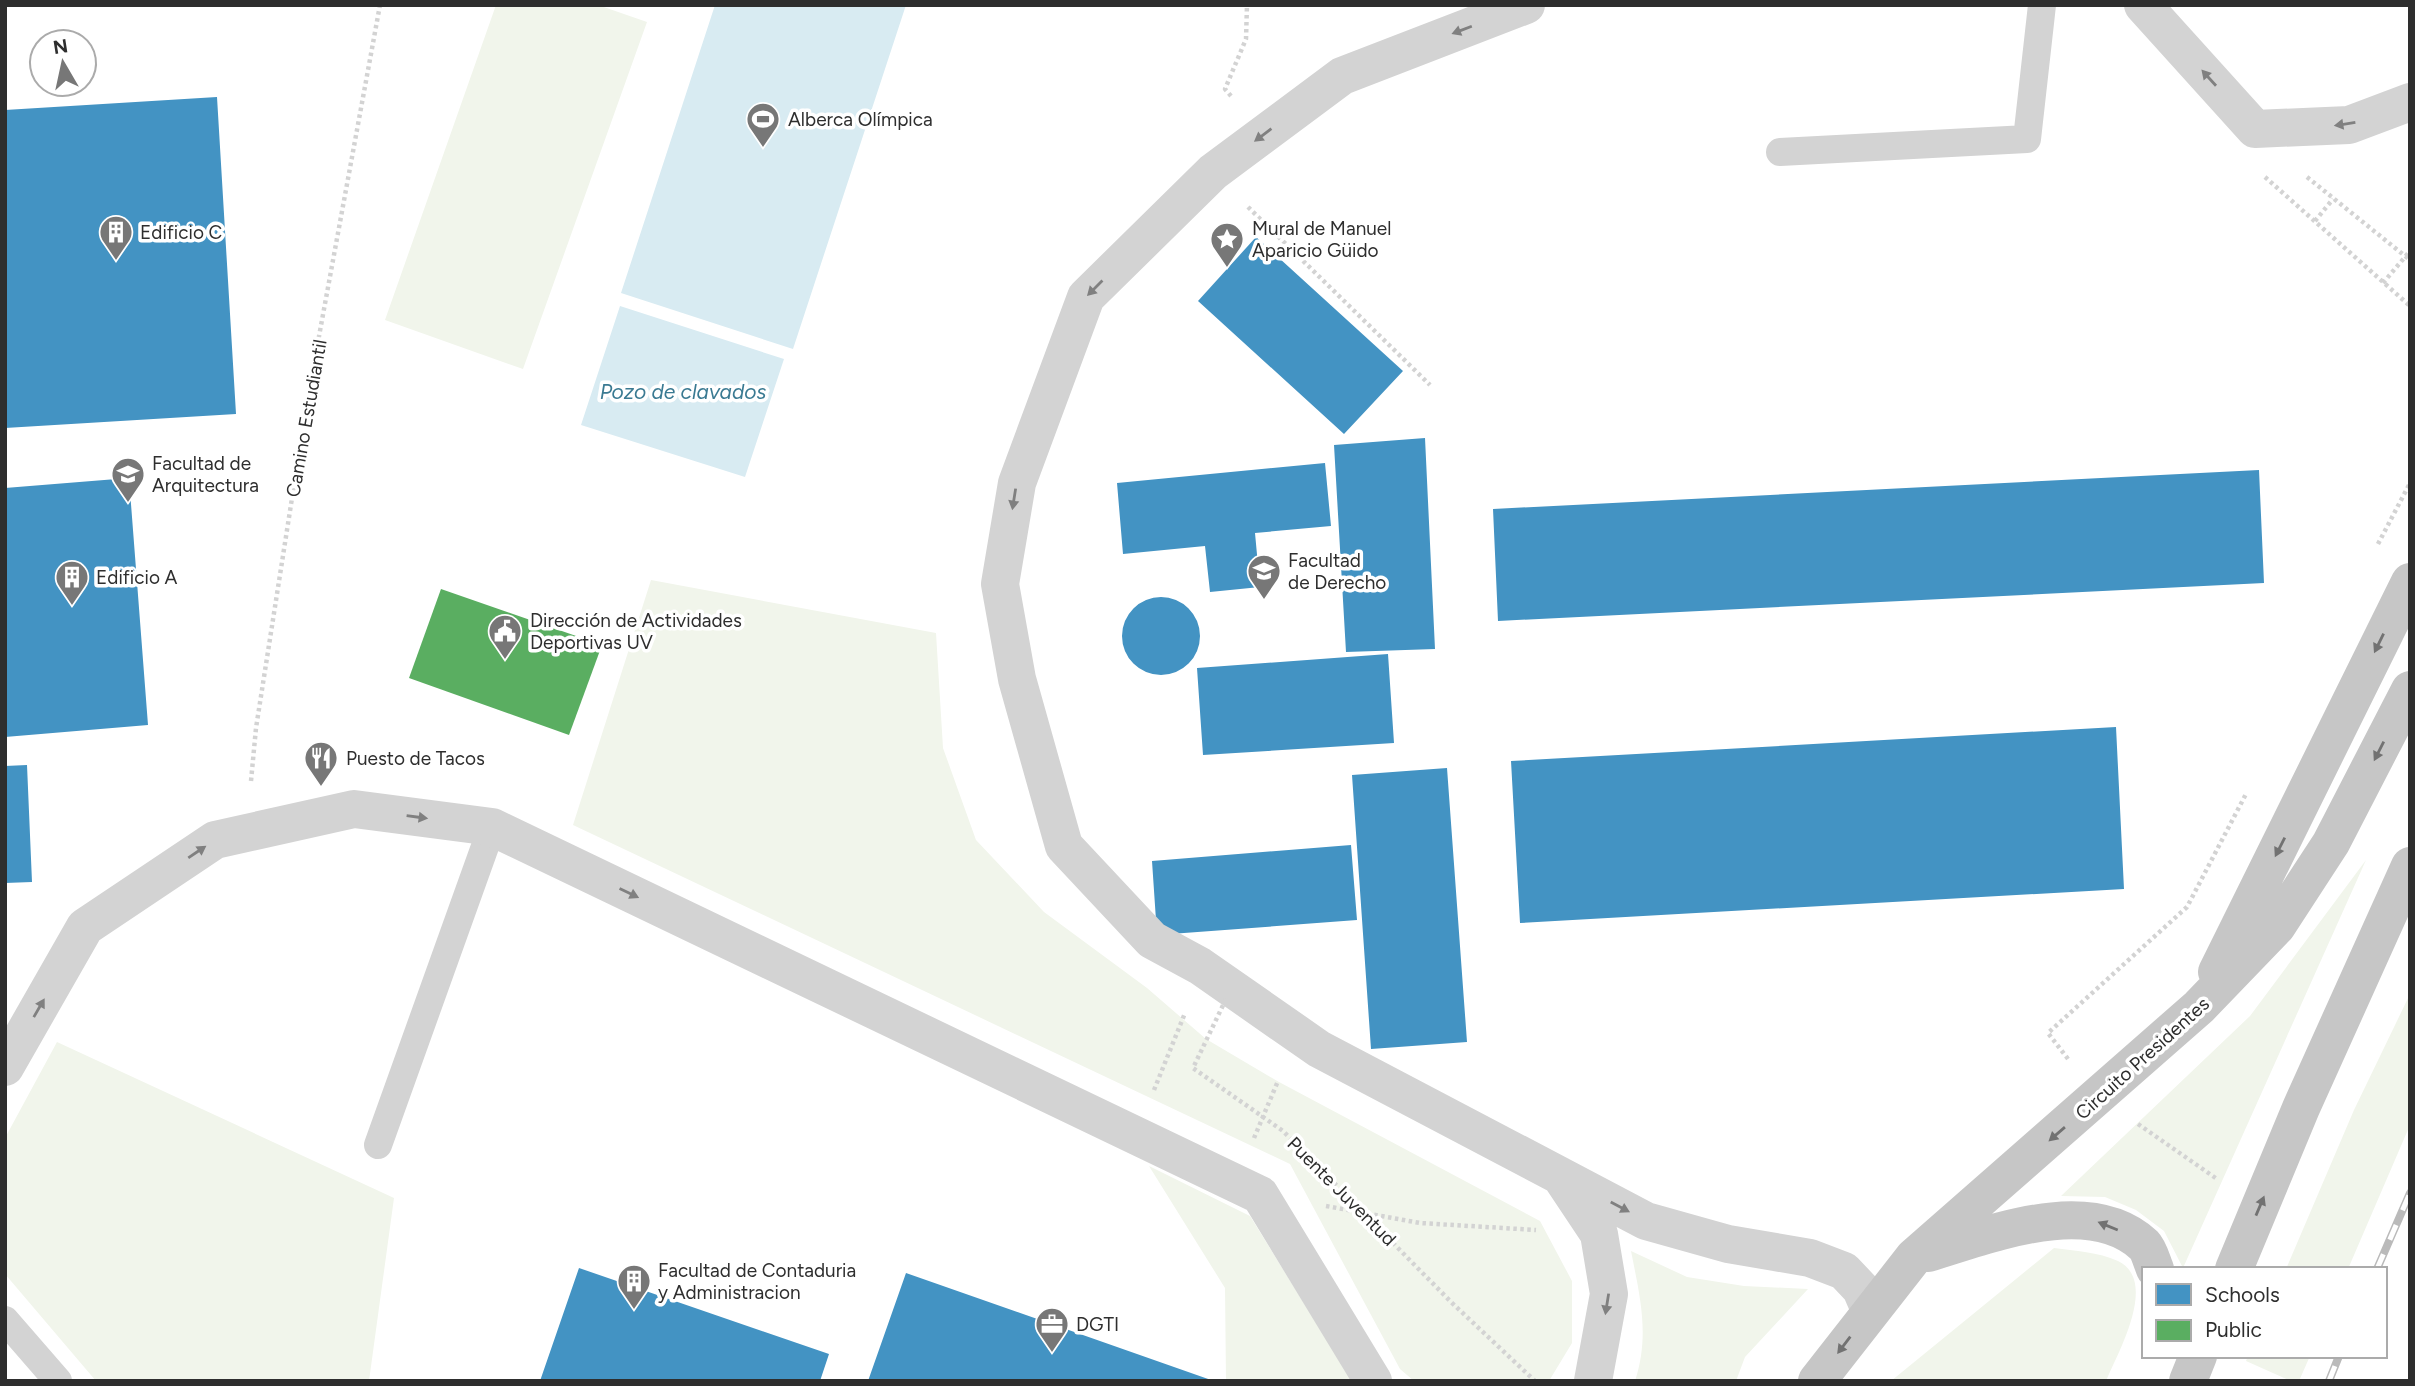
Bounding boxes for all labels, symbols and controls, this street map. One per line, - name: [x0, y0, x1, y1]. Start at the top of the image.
- one-way arrow: [1452, 24, 1473, 35]
- north arrow: [28, 28, 98, 98]
- text: N: [51, 34, 69, 59]
- one-way arrow: [2201, 69, 2217, 87]
- sports icon: Alberca Olímpica: [744, 100, 782, 149]
- place label: Alberca Olímpica: [788, 108, 933, 131]
- one-way arrow: [2334, 118, 2356, 129]
- one-way arrow: [1254, 127, 1272, 141]
- building icon: Edificio C: [97, 213, 135, 262]
- place label: Mural de Manuel Aparicio Güido: [1252, 217, 1391, 262]
- place icon: Mural de Manuel Aparicio Güido: [1208, 220, 1246, 269]
- place label: Edificio C: [140, 221, 223, 244]
- one-way arrow: [1087, 279, 1104, 295]
- street label: Camino Estudiantil: [281, 337, 332, 499]
- water label: Pozo de clavados: [600, 379, 766, 404]
- place label: Facultad de Arquitectura: [152, 452, 259, 497]
- school or university icon: Facultad de Arquitectura: [109, 455, 147, 504]
- one-way arrow: [1008, 488, 1019, 510]
- place label: Facultad de Derecho: [1288, 549, 1386, 594]
- school or university icon: Facultad de Derecho: [1245, 552, 1283, 601]
- building icon: Edificio A: [53, 558, 91, 607]
- place label: Edificio A: [96, 566, 178, 589]
- place label: Dirección de Actividades Deportivas UV: [530, 609, 742, 654]
- public building icon: Dirección de Actividades Deportivas UV: [486, 612, 524, 661]
- one-way arrow: [2373, 632, 2384, 653]
- restaurant icon: Puesto de Tacos: [302, 739, 340, 788]
- one-way arrow: [2373, 741, 2384, 761]
- place label: Puesto de Tacos: [346, 747, 485, 770]
- one-way arrow: [406, 812, 428, 823]
- one-way arrow: [2275, 838, 2287, 858]
- one-way arrow: [188, 845, 206, 859]
- one-way arrow: [619, 887, 639, 899]
- street label: Circuito Presidentes: [2071, 992, 2214, 1125]
- one-way arrow: [33, 998, 45, 1017]
- one-way arrow: [2048, 1126, 2066, 1142]
- street label: Puente Juventud: [1282, 1132, 1401, 1251]
- one-way arrow: [2255, 1195, 2266, 1216]
- one-way arrow: [1610, 1201, 1630, 1213]
- one-way arrow: [2097, 1220, 2118, 1231]
- place label: Facultad de Contaduria y Administracion: [658, 1259, 856, 1304]
- building icon: Facultad de Contaduria y Administracion: [615, 1262, 653, 1311]
- legend: [2142, 1267, 2387, 1358]
- text: Schools: [2205, 1282, 2280, 1307]
- one-way arrow: [1601, 1293, 1612, 1315]
- office icon: DGTI: [1033, 1305, 1071, 1354]
- place label: DGTI: [1076, 1313, 1119, 1336]
- text: Public: [2205, 1317, 2262, 1342]
- one-way arrow: [1837, 1336, 1851, 1354]

